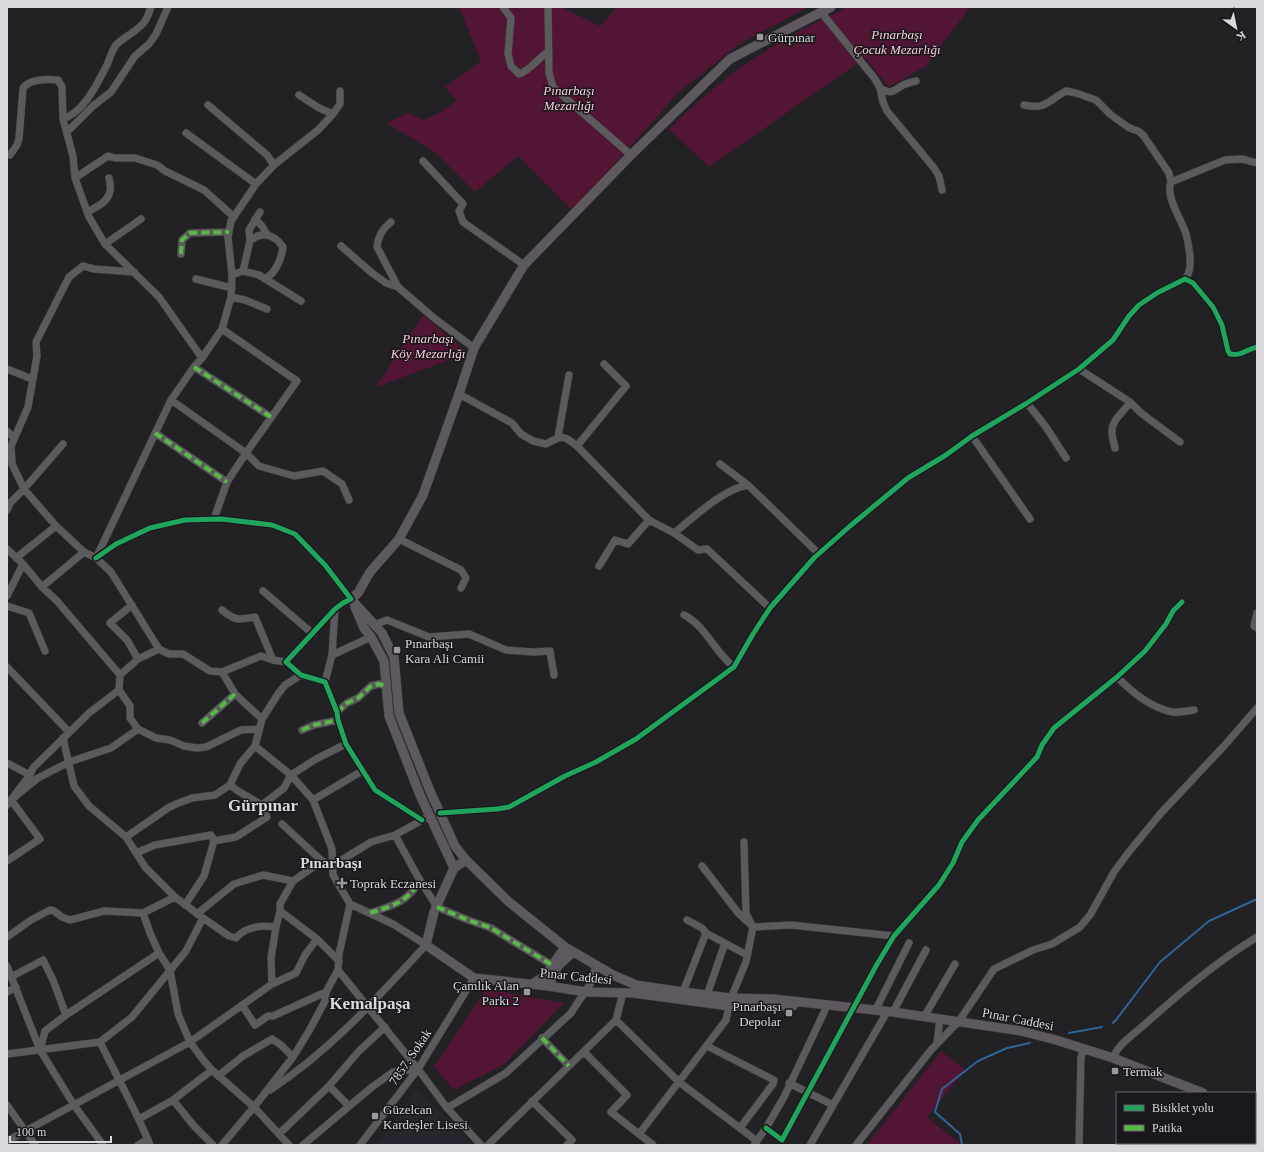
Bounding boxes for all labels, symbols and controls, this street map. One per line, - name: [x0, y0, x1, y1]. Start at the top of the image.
- north arrow: [1216, 8, 1256, 48]
- park label: Pınarbaşı Çocuk Mezarlığı: [853, 27, 941, 57]
- text: K: [1234, 29, 1248, 44]
- place label: Gürpınar: [768, 30, 816, 45]
- marker: Gürpınar: [755, 32, 765, 42]
- park label: Pınarbaşı Mezarlığı: [542, 83, 595, 113]
- park label: Pınarbaşı Köy Mezarlığı: [390, 331, 465, 361]
- place label: Pınarbaşı Kara Ali Camii: [405, 636, 485, 666]
- marker: Pınarbaşı Kara Ali Camii: [392, 645, 402, 655]
- district label: Gürpınar: [228, 796, 298, 815]
- district label: Pınarbaşı: [300, 855, 362, 871]
- place label: Toprak Eczanesi: [350, 876, 436, 891]
- marker: Toprak Eczanesi: [337, 878, 347, 888]
- street label: Pınar Caddesi: [539, 965, 613, 987]
- place label: Çamlık Alan Parkı 2: [453, 978, 519, 1008]
- marker: Çamlık Alan Parkı 2: [522, 987, 532, 997]
- district label: Kemalpaşa: [329, 994, 411, 1013]
- place label: Pınarbaşı Depolar: [733, 999, 782, 1029]
- street label: Pınar Caddesi: [981, 1005, 1055, 1033]
- marker: Pınarbaşı Depolar: [784, 1008, 794, 1018]
- street label: 7857. Sokak: [386, 1025, 435, 1088]
- place label: Termak: [1123, 1064, 1163, 1079]
- marker: Termak: [1110, 1066, 1120, 1076]
- legend: [1116, 1092, 1256, 1144]
- text: Bisiklet yolu: [1152, 1101, 1214, 1115]
- place label: Güzelcan Kardeşler Lisesi: [383, 1102, 468, 1132]
- marker: Güzelcan Kardeşler Lisesi: [370, 1111, 380, 1121]
- scale bar: [10, 1118, 111, 1144]
- text: Patika: [1152, 1121, 1183, 1135]
- text: 100 m: [16, 1125, 47, 1139]

